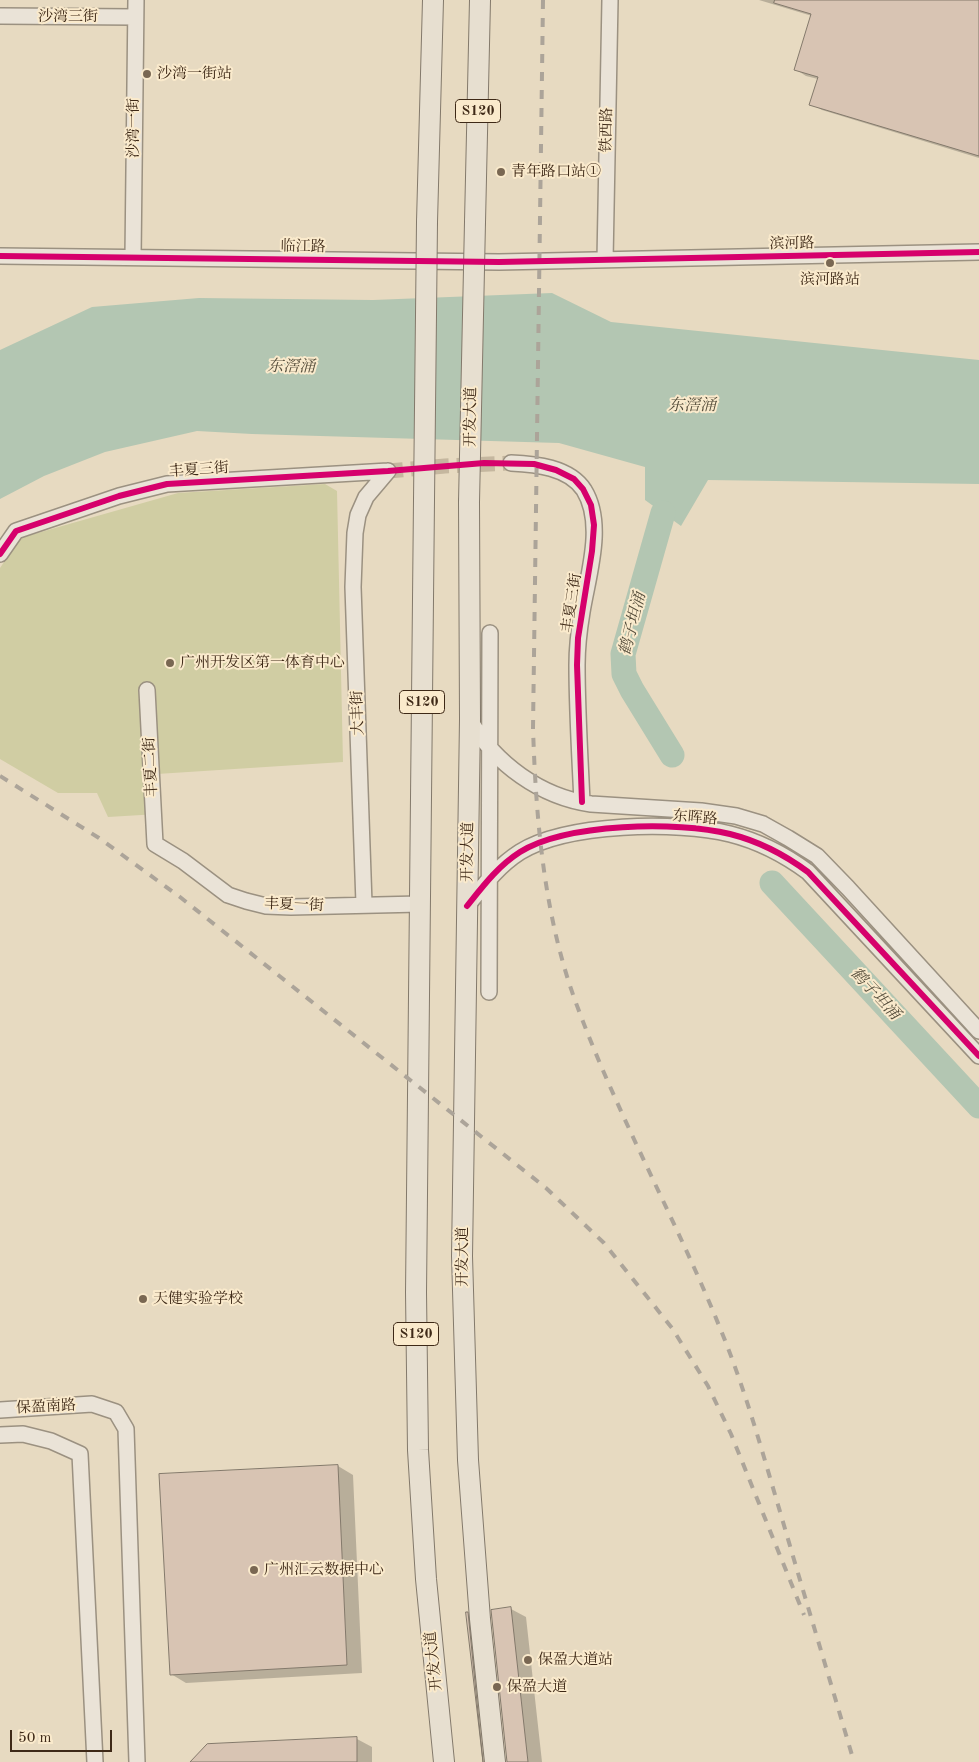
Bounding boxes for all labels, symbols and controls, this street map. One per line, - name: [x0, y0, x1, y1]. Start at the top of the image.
- street label: 沙湾三街: [38, 8, 98, 26]
- place label: 沙湾一街站: [157, 65, 232, 83]
- marker: 沙湾一街站: [141, 68, 153, 80]
- street label: 沙湾一街: [125, 98, 143, 158]
- road number: S120: [456, 100, 500, 122]
- street label: 铁西路: [598, 107, 616, 153]
- place label: 青年路口站①: [511, 163, 601, 181]
- marker: 青年路口站①: [495, 166, 507, 178]
- street label: 滨河路: [769, 235, 815, 253]
- street label: 临江路: [280, 238, 326, 256]
- marker: 滨河路站: [824, 257, 836, 269]
- place label: 滨河路站: [800, 271, 860, 289]
- water label: 东滘涌: [267, 357, 315, 377]
- street label: 开发大道: [461, 387, 481, 447]
- water label: 东滘涌: [668, 396, 716, 416]
- street label: 丰夏三街: [168, 459, 230, 481]
- street label: 丰夏三街: [558, 572, 586, 634]
- water label: 鹤子坦涌: [616, 591, 650, 657]
- place label: 广州开发区第一体育中心: [180, 654, 345, 672]
- marker: 广州开发区第一体育中心: [164, 657, 176, 669]
- street label: 大丰街: [348, 690, 368, 736]
- road number: S120: [400, 690, 444, 714]
- street label: 丰夏二街: [140, 737, 162, 797]
- street label: 东晖路: [672, 807, 718, 829]
- street label: 开发大道: [458, 822, 478, 882]
- street label: 丰夏一街: [264, 895, 324, 915]
- water label: 鹤子坦涌: [846, 964, 904, 1024]
- street label: 开发大道: [454, 1227, 472, 1287]
- place label: 天健实验学校: [153, 1290, 243, 1308]
- marker: 天健实验学校: [137, 1293, 149, 1305]
- road number: S120: [394, 1322, 438, 1346]
- street label: 保盈南路: [16, 1396, 76, 1418]
- place label: 广州汇云数据中心: [264, 1561, 384, 1579]
- marker: 广州汇云数据中心: [248, 1564, 260, 1576]
- street label: 开发大道: [422, 1630, 446, 1692]
- place label: 保盈大道站: [538, 1651, 613, 1669]
- marker: 保盈大道站: [522, 1654, 534, 1666]
- place label: 保盈大道: [507, 1678, 567, 1696]
- marker: 保盈大道: [491, 1681, 503, 1693]
- scale bar: [12, 1720, 115, 1752]
- text: 50 m: [18, 1731, 52, 1746]

